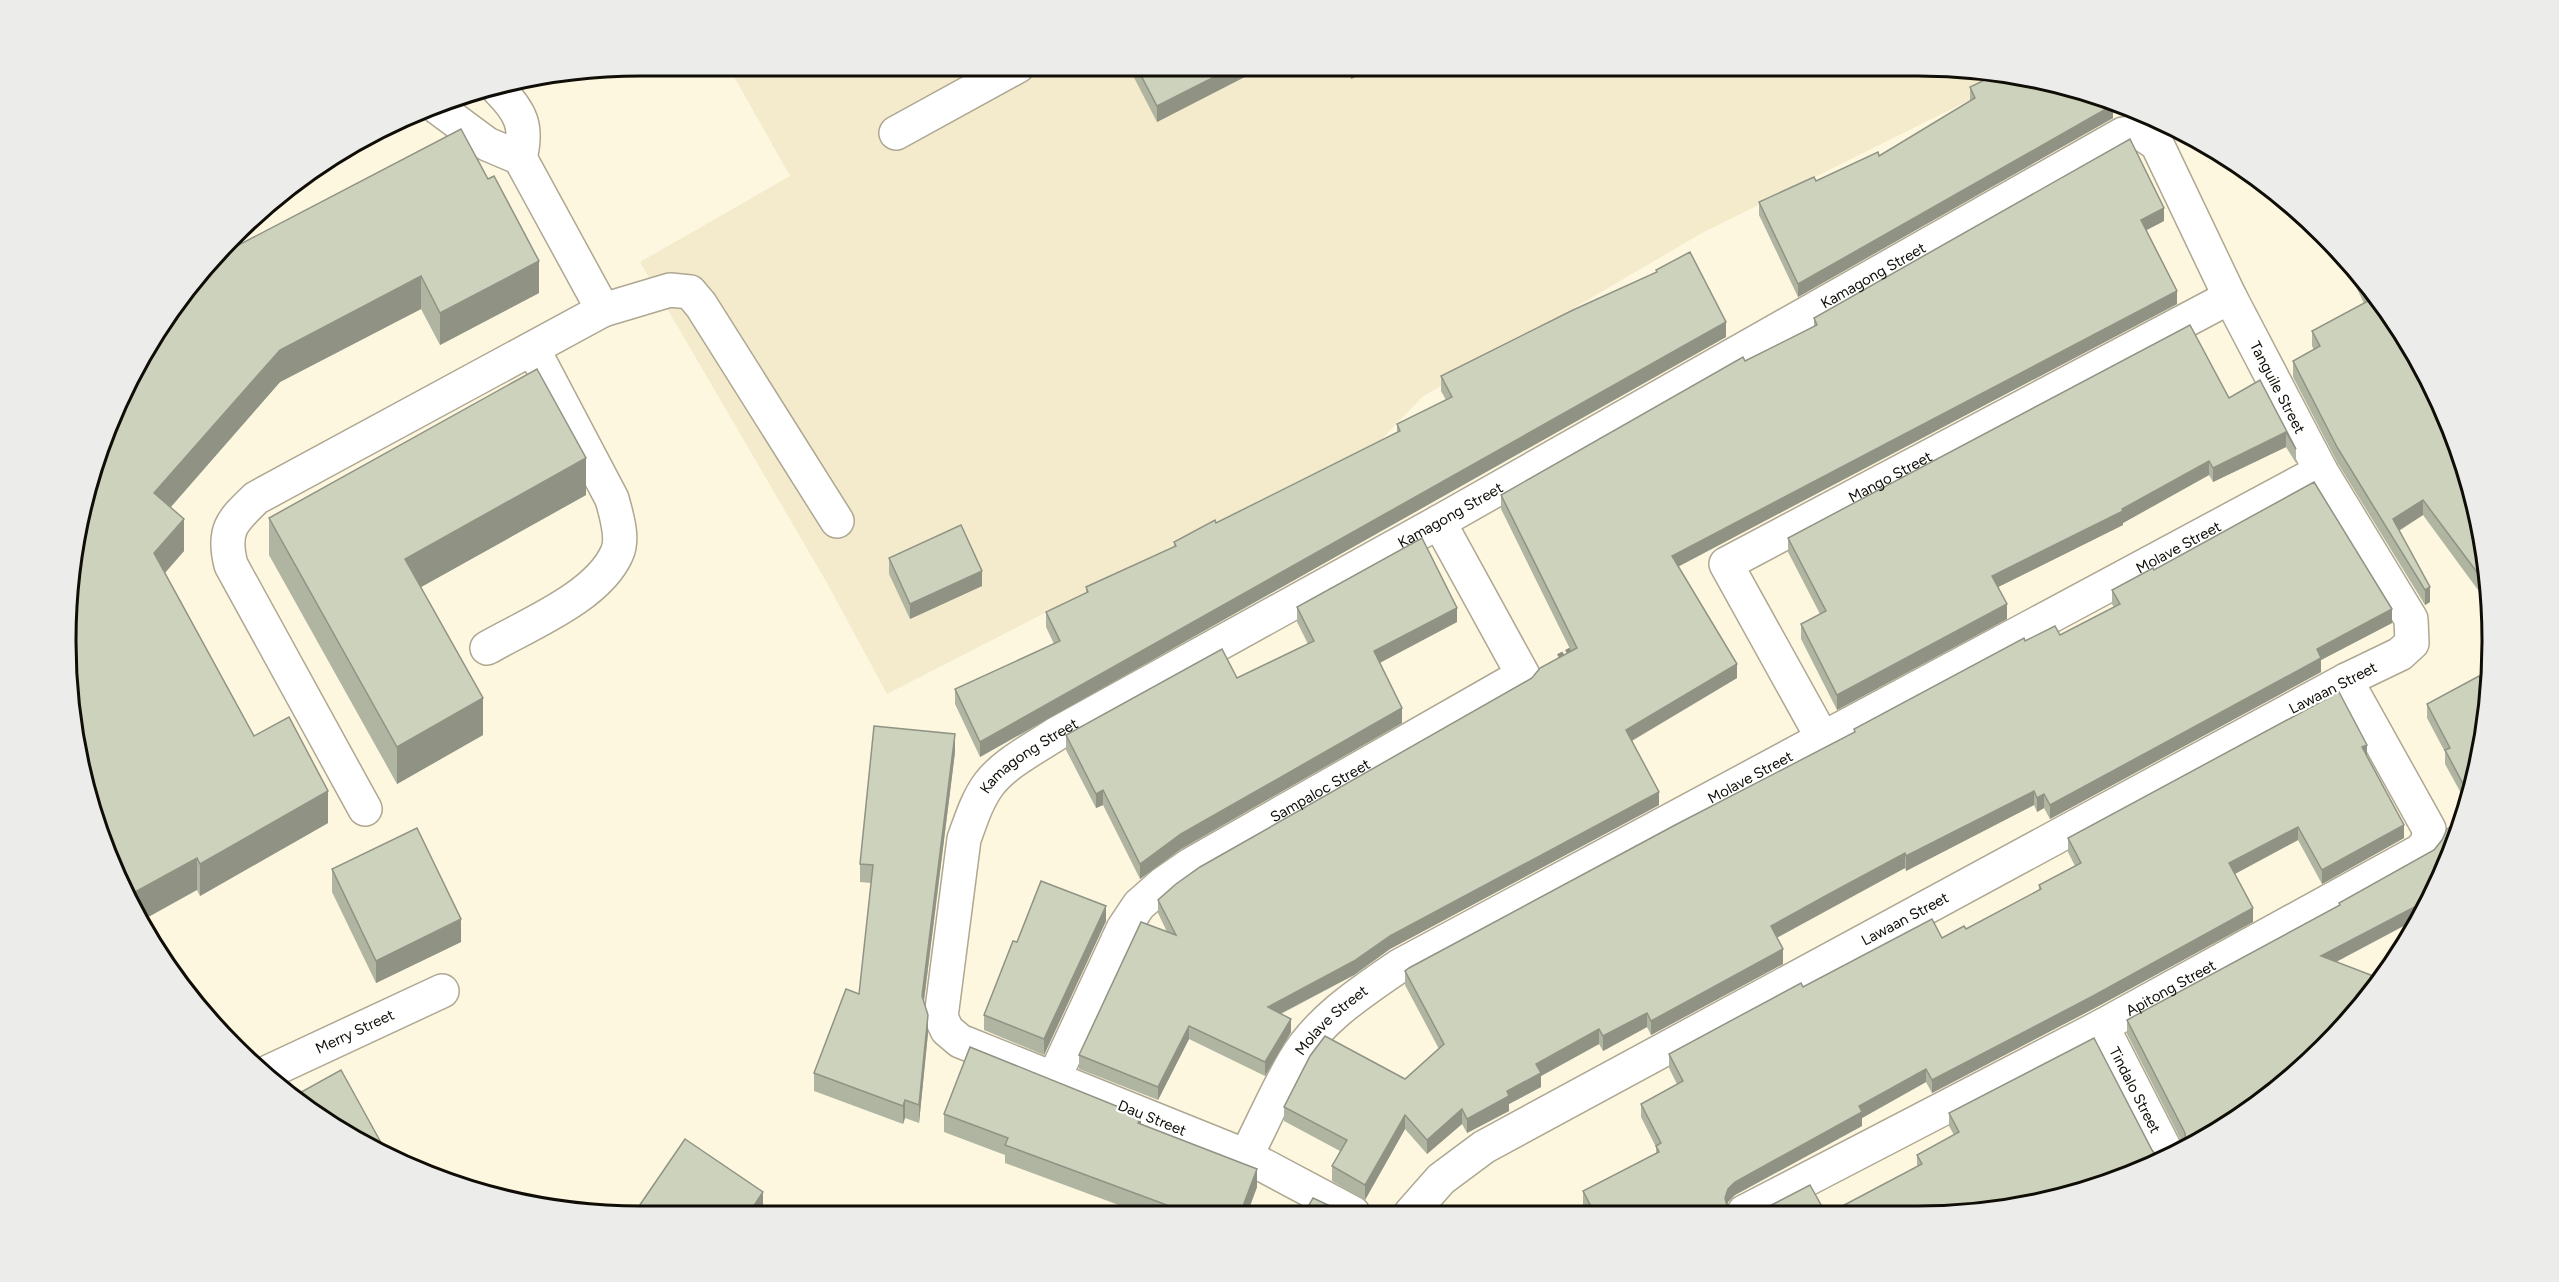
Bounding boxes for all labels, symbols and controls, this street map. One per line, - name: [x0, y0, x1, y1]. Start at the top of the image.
- street label: Kamagong Street: [1818, 239, 1929, 312]
- street label: Tanguile Street: [2246, 338, 2309, 437]
- street label: Mango Street: [1845, 447, 1935, 506]
- street label: Kamagong Street: [1395, 478, 1506, 552]
- street label: Molave Street: [2133, 517, 2224, 578]
- street label: Lawaan Street: [2286, 658, 2380, 718]
- street label: Kamagong Street: [976, 714, 1081, 797]
- street label: Molave Street: [1705, 747, 1796, 808]
- street label: Sampaloc Street: [1267, 755, 1374, 826]
- street label: Lawaan Street: [1858, 888, 1952, 950]
- street label: Apitong Street: [2123, 956, 2219, 1020]
- street label: Molave Street: [1291, 981, 1371, 1059]
- street label: Merry Street: [313, 1005, 397, 1058]
- street label: Tindalo Street: [2105, 1044, 2164, 1136]
- street label: Dau Street: [1115, 1096, 1189, 1140]

